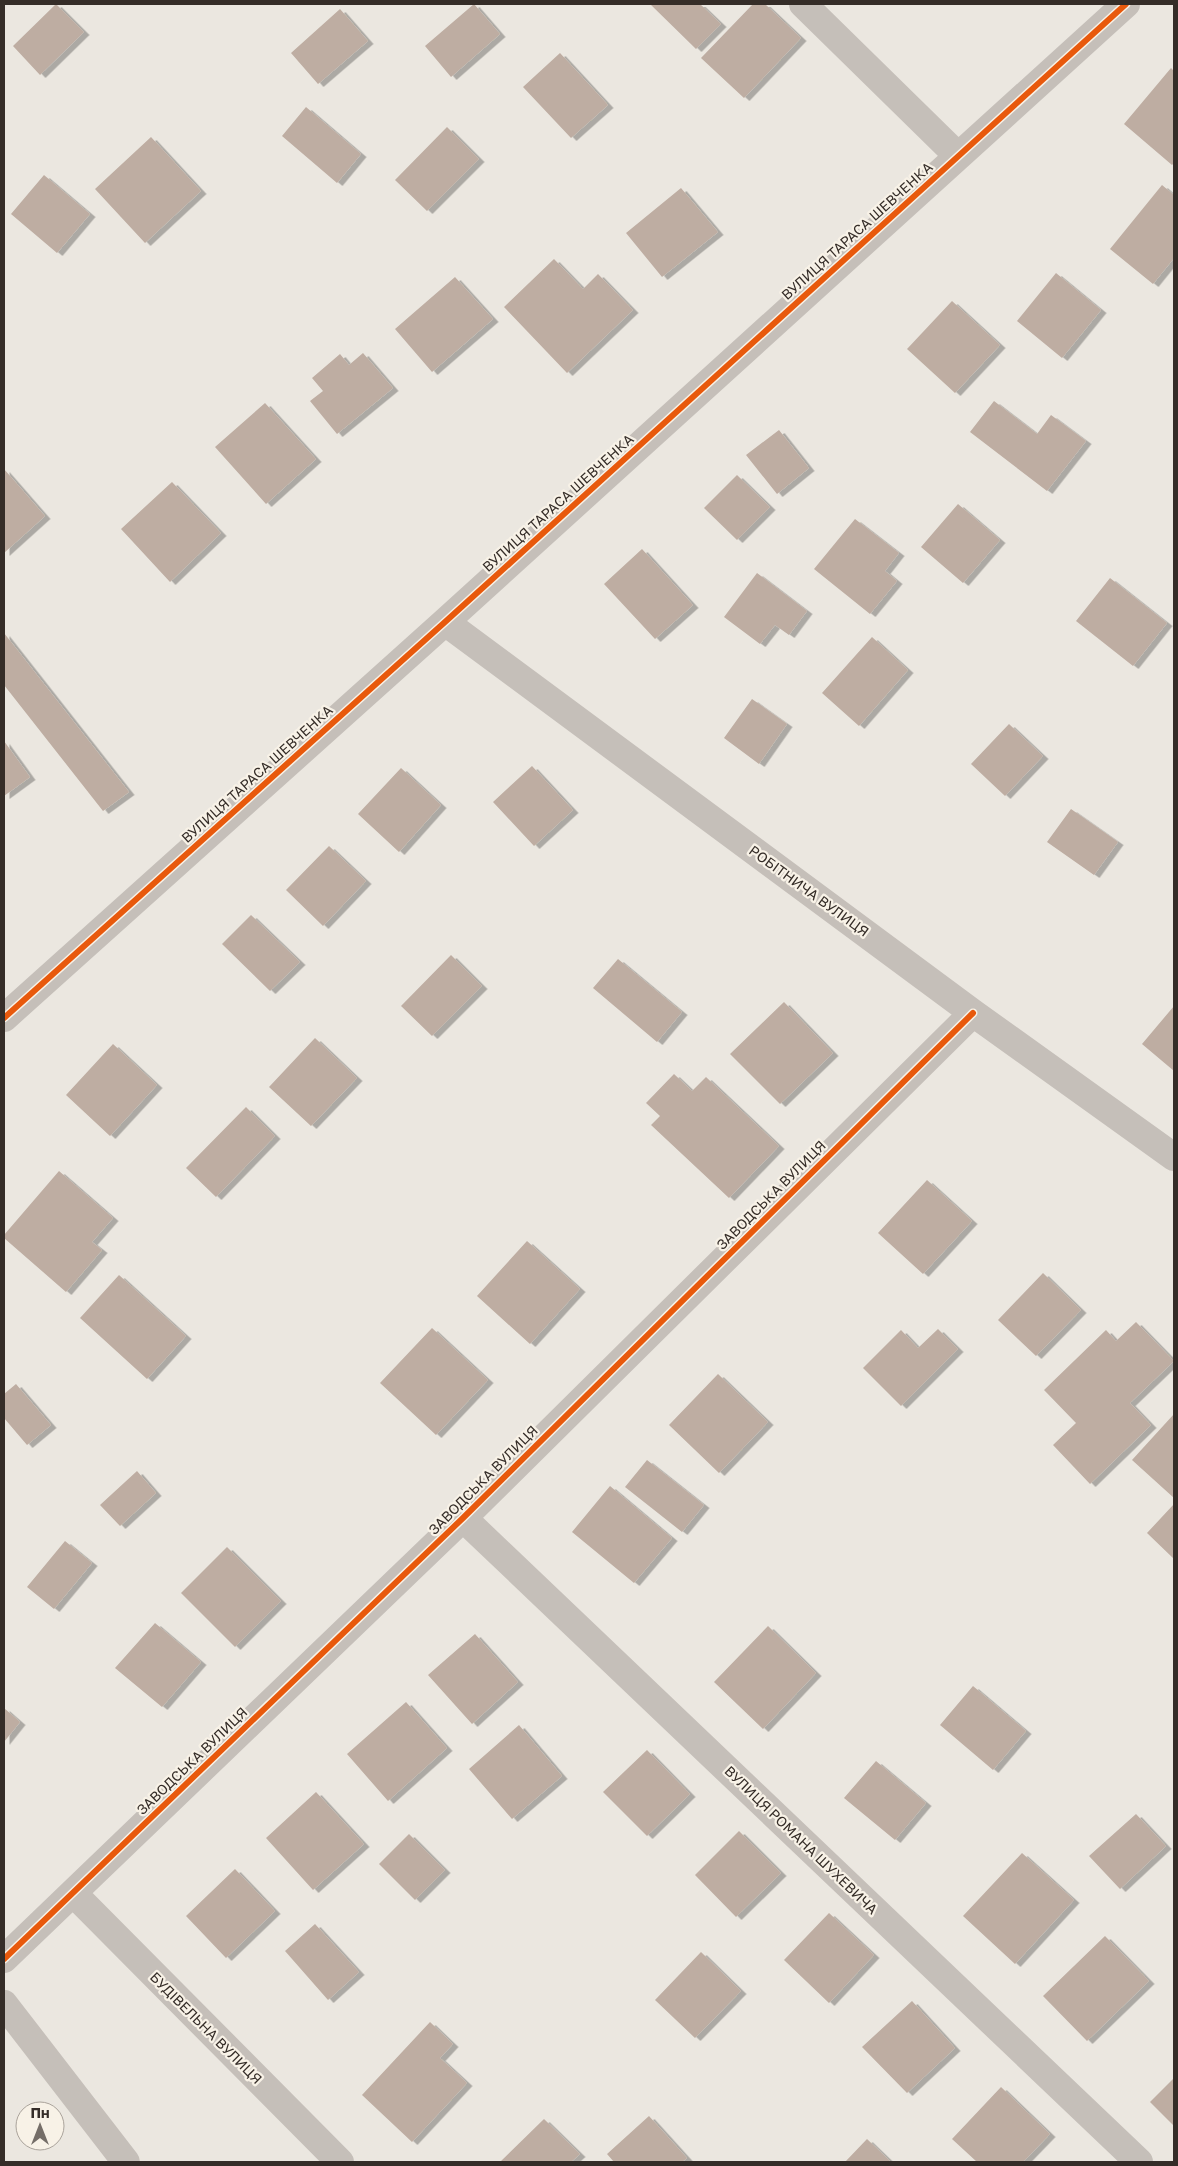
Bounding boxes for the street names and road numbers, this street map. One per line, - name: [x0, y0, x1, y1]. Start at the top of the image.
- street label: ВУЛИЦЯ ТАРАСА ШЕВЧЕНКА: [778, 158, 936, 303]
- street label: ВУЛИЦЯ ТАРАСА ШЕВЧЕНКА: [479, 430, 637, 575]
- street label: ВУЛИЦЯ ТАРАСА ШЕВЧЕНКА: [178, 701, 336, 846]
- street label: РОБІТНИЧА ВУЛИЦЯ: [746, 841, 873, 940]
- street label: ЗАВОДСЬКА ВУЛИЦЯ: [713, 1137, 829, 1253]
- street label: ЗАВОДСЬКА ВУЛИЦЯ: [425, 1422, 541, 1538]
- street label: ЗАВОДСЬКА ВУЛИЦЯ: [133, 1703, 251, 1818]
- street label: ВУЛИЦЯ РОМАНА ШУХЕВИЧА: [721, 1762, 882, 1918]
- street label: БУДІВЕЛЬНА ВУЛИЦЯ: [147, 1968, 266, 2087]

